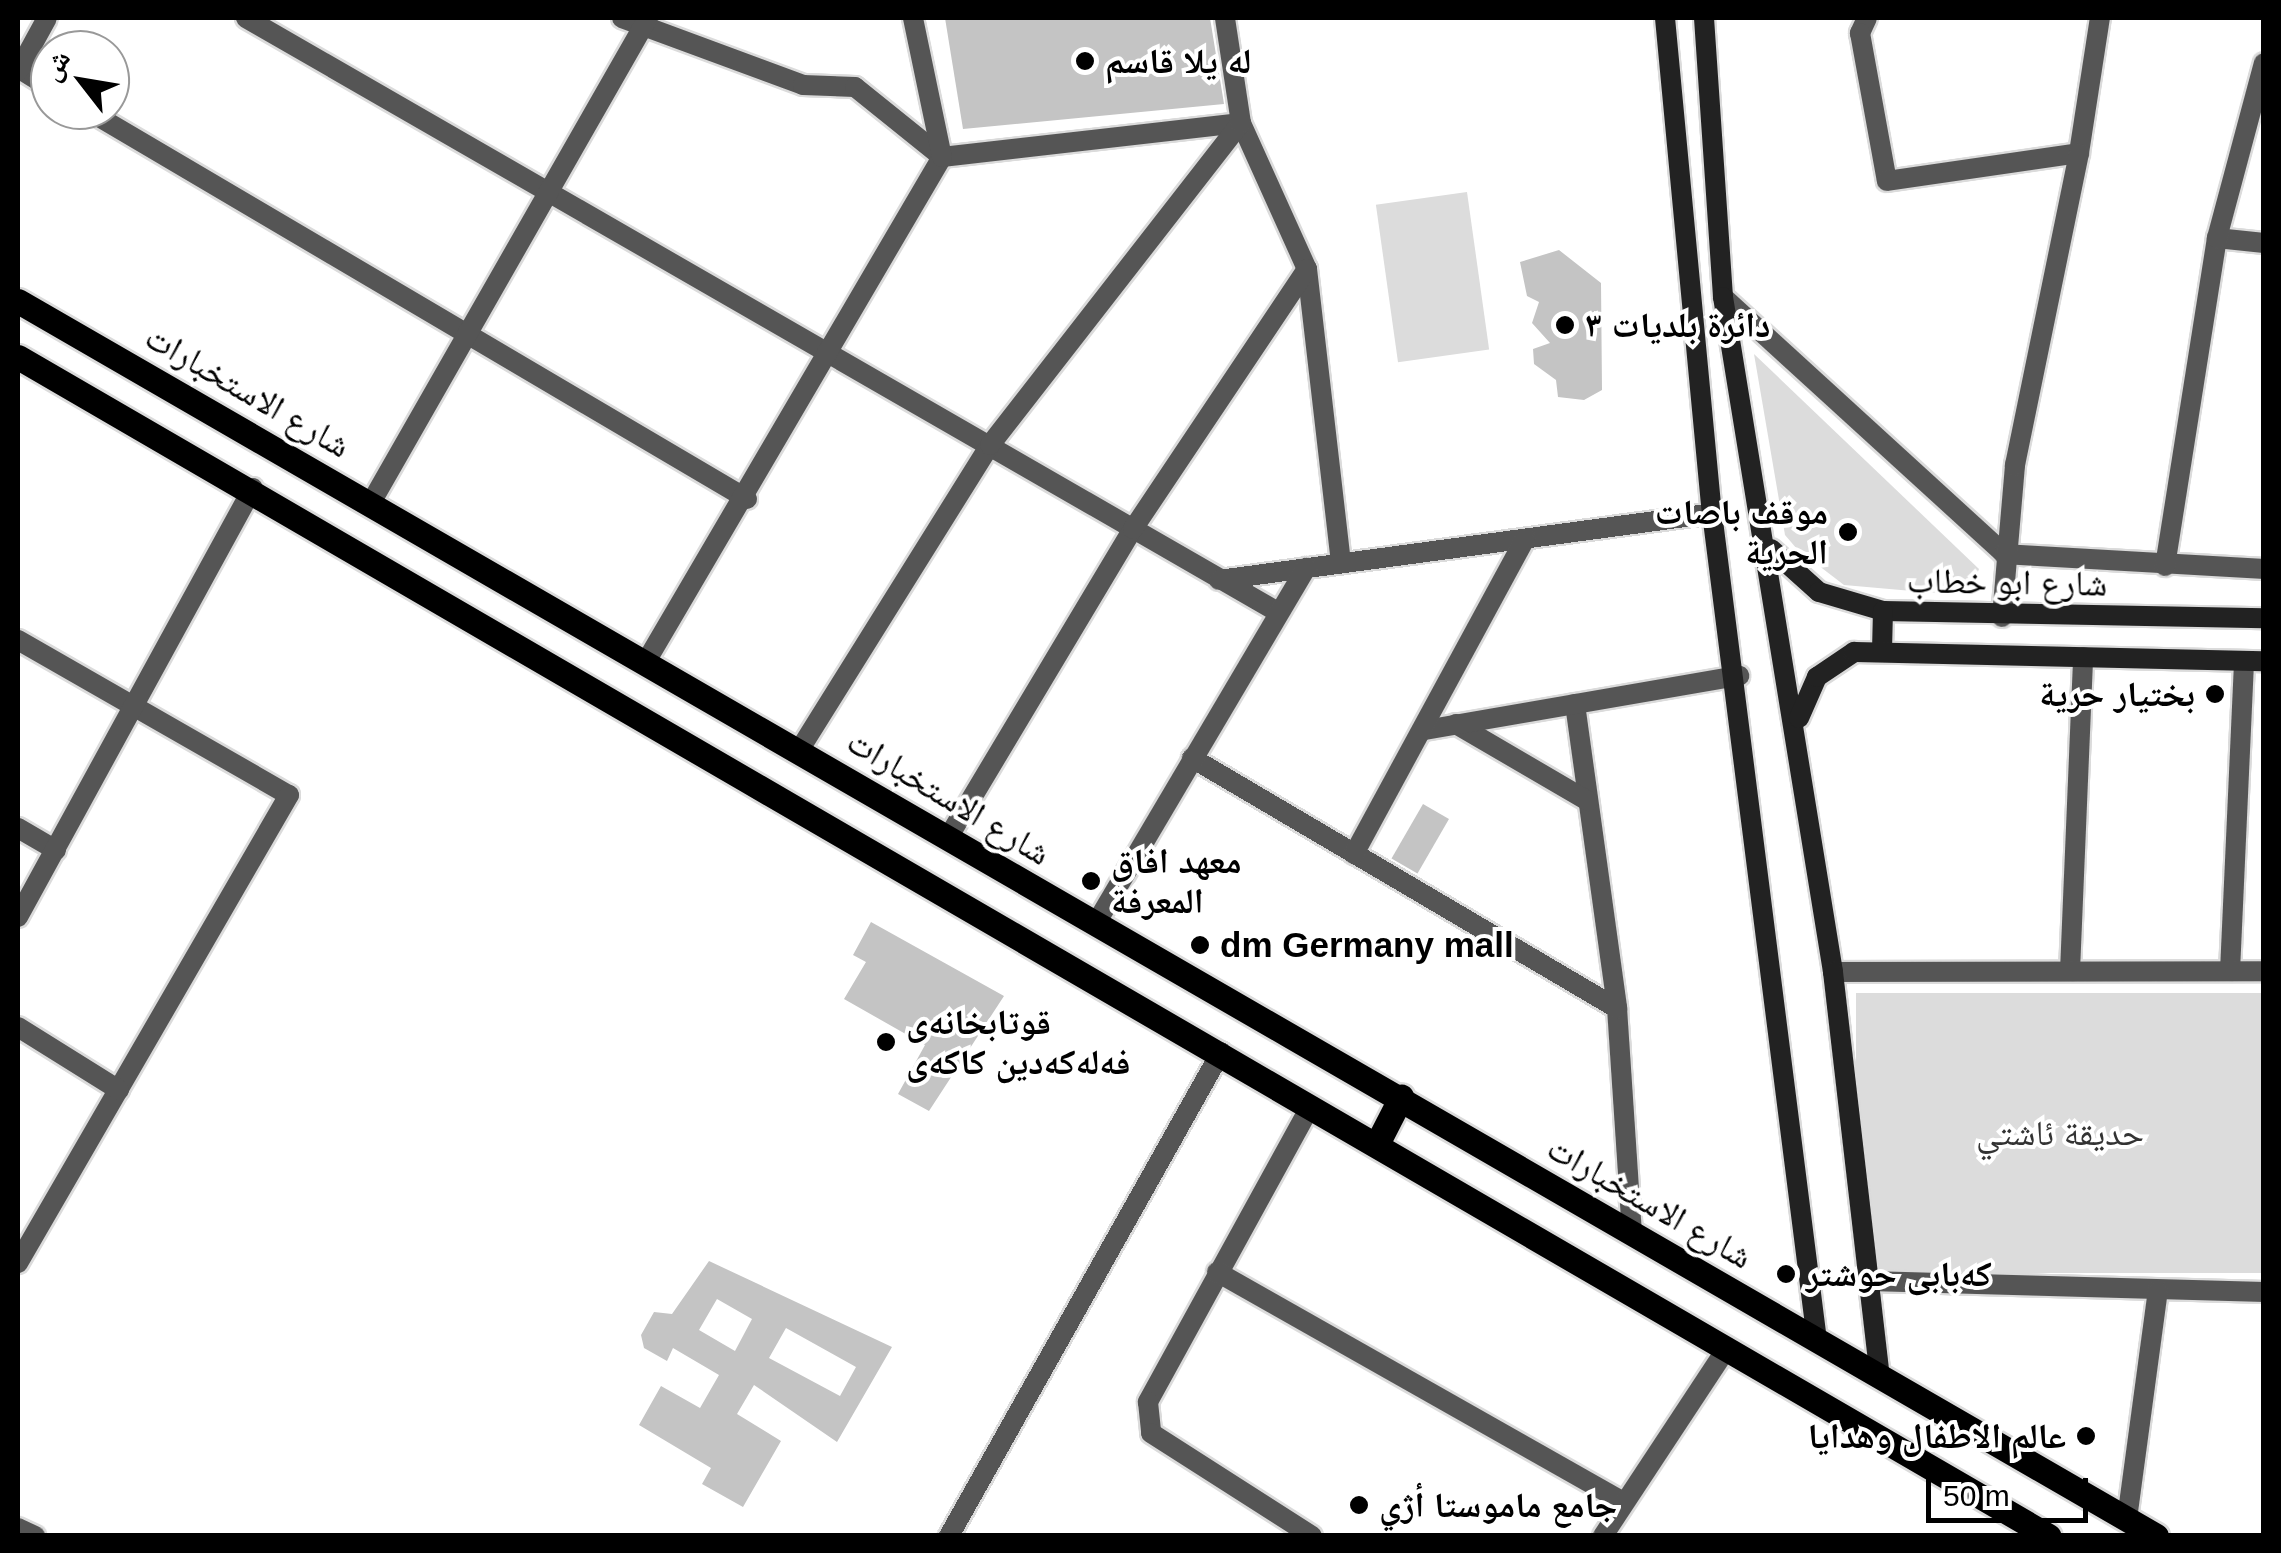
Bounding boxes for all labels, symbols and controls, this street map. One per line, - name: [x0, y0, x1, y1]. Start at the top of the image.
- north arrow: [30, 30, 130, 130]
- place label: له يلا قاسم: [1105, 40, 1251, 82]
- text: ش: [35, 45, 77, 86]
- marker: له يلا قاسم: [1074, 50, 1096, 72]
- place label: دائرة بلديات ٣: [1585, 304, 1770, 346]
- marker: دائرة بلديات ٣: [1554, 314, 1576, 336]
- street label: شارع الاستخبارات: [138, 315, 358, 467]
- place label: موقف باصات الحریة: [1655, 491, 1828, 573]
- marker: موقف باصات الحریة: [1837, 521, 1859, 543]
- street label: شارع ابو خطاب: [1906, 559, 2108, 605]
- place label: بختيار حرية: [2039, 673, 2195, 715]
- marker: بختيار حرية: [2204, 683, 2226, 705]
- street label: شارع الاستخبارات: [840, 720, 1058, 874]
- place label: معهد افاق المعرفة: [1111, 840, 1242, 922]
- marker: معهد افاق المعرفة: [1080, 870, 1102, 892]
- place label: dm Germany mall: [1220, 924, 1514, 966]
- marker: dm Germany mall: [1189, 934, 1211, 956]
- place label: قوتابخانەی فەلەکەدین کاکەی: [906, 1001, 1131, 1083]
- marker: قوتابخانەی فەلەکەدین کاکەی: [875, 1031, 897, 1053]
- park label: حديقة ئاشتي: [1976, 1112, 2144, 1154]
- street label: شارع الاستخبارات: [1540, 1126, 1760, 1278]
- place label: کەبابی حوشتر: [1806, 1253, 1992, 1295]
- marker: کەبابی حوشتر: [1775, 1263, 1797, 1285]
- place label: عالم الاطفال وهدايا: [1808, 1415, 2066, 1457]
- marker: عالم الاطفال وهدايا: [2075, 1425, 2097, 1447]
- scale bar: [1931, 1458, 2094, 1520]
- text: 50 m: [1943, 1479, 2010, 1512]
- place label: جامع ماموستا أژي: [1379, 1484, 1617, 1526]
- marker: جامع ماموستا أژي: [1348, 1494, 1370, 1516]

